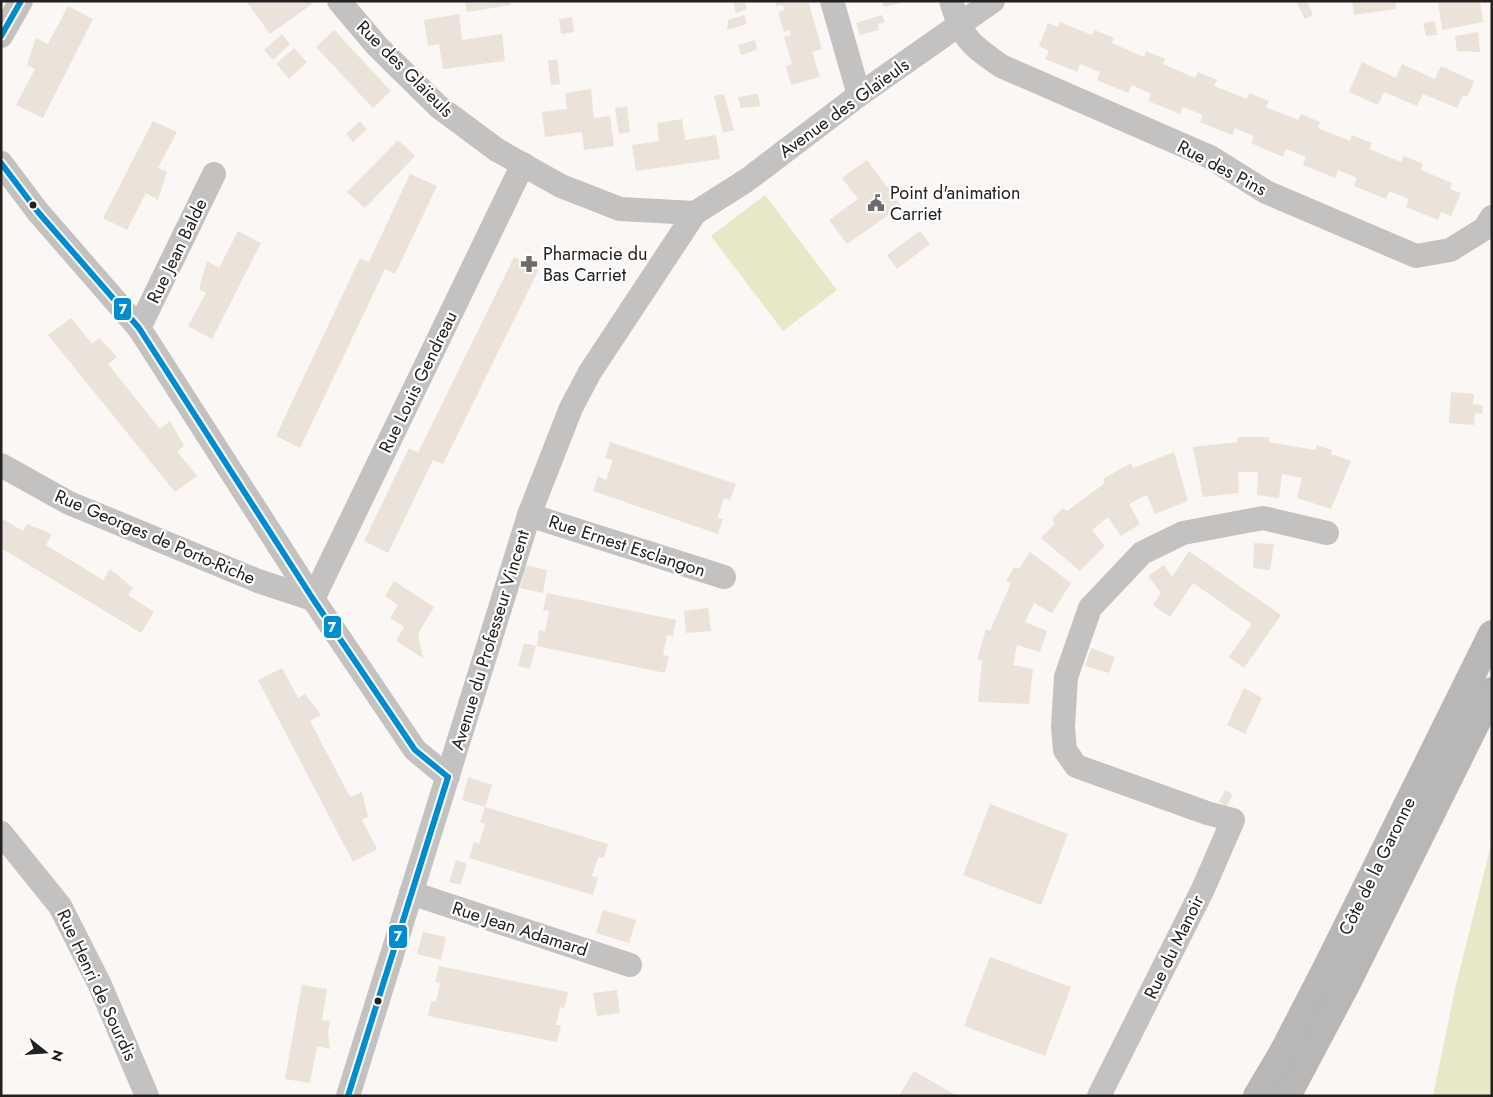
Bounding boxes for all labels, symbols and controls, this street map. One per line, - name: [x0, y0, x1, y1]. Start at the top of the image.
- street label: Rue des Glaïeuls: [351, 15, 459, 123]
- street label: Avenue des Glaïeuls: [774, 52, 914, 164]
- street label: Rue des Pins: [1173, 134, 1271, 202]
- place label: Point d'animation Carriet: [890, 180, 1020, 227]
- public building icon: Point d'animation Carriet: [866, 193, 886, 213]
- street label: Rue Jean Balde: [140, 194, 214, 308]
- unlabelled marker: [28, 200, 38, 210]
- place label: Pharmacie du Bas Carriet: [543, 241, 648, 288]
- pharmacy icon: Pharmacie du Bas Carriet: [519, 254, 539, 274]
- line badge: 7: [113, 297, 132, 321]
- text: 7: [119, 299, 128, 319]
- street label: Rue Louis Gendreau: [372, 307, 464, 457]
- street label: Rue Georges de Porto-Riche: [51, 483, 259, 591]
- street label: Rue Ernest Esclangon: [545, 508, 709, 584]
- street label: Avenue du Professeur Vincent: [444, 526, 536, 753]
- line badge: 7: [323, 615, 342, 639]
- text: 7: [328, 617, 337, 637]
- street label: Côte de la Garonne: [1332, 793, 1422, 939]
- street label: Rue du Manoir: [1138, 890, 1211, 1003]
- street label: Rue Jean Adamard: [449, 895, 591, 963]
- street label: Rue Henri de Sourdis: [50, 905, 144, 1065]
- line badge: 7: [388, 924, 408, 949]
- text: 7: [394, 926, 403, 946]
- unlabelled marker: [373, 996, 383, 1006]
- north arrow: [20, 1027, 70, 1077]
- text: N: [46, 1048, 69, 1064]

